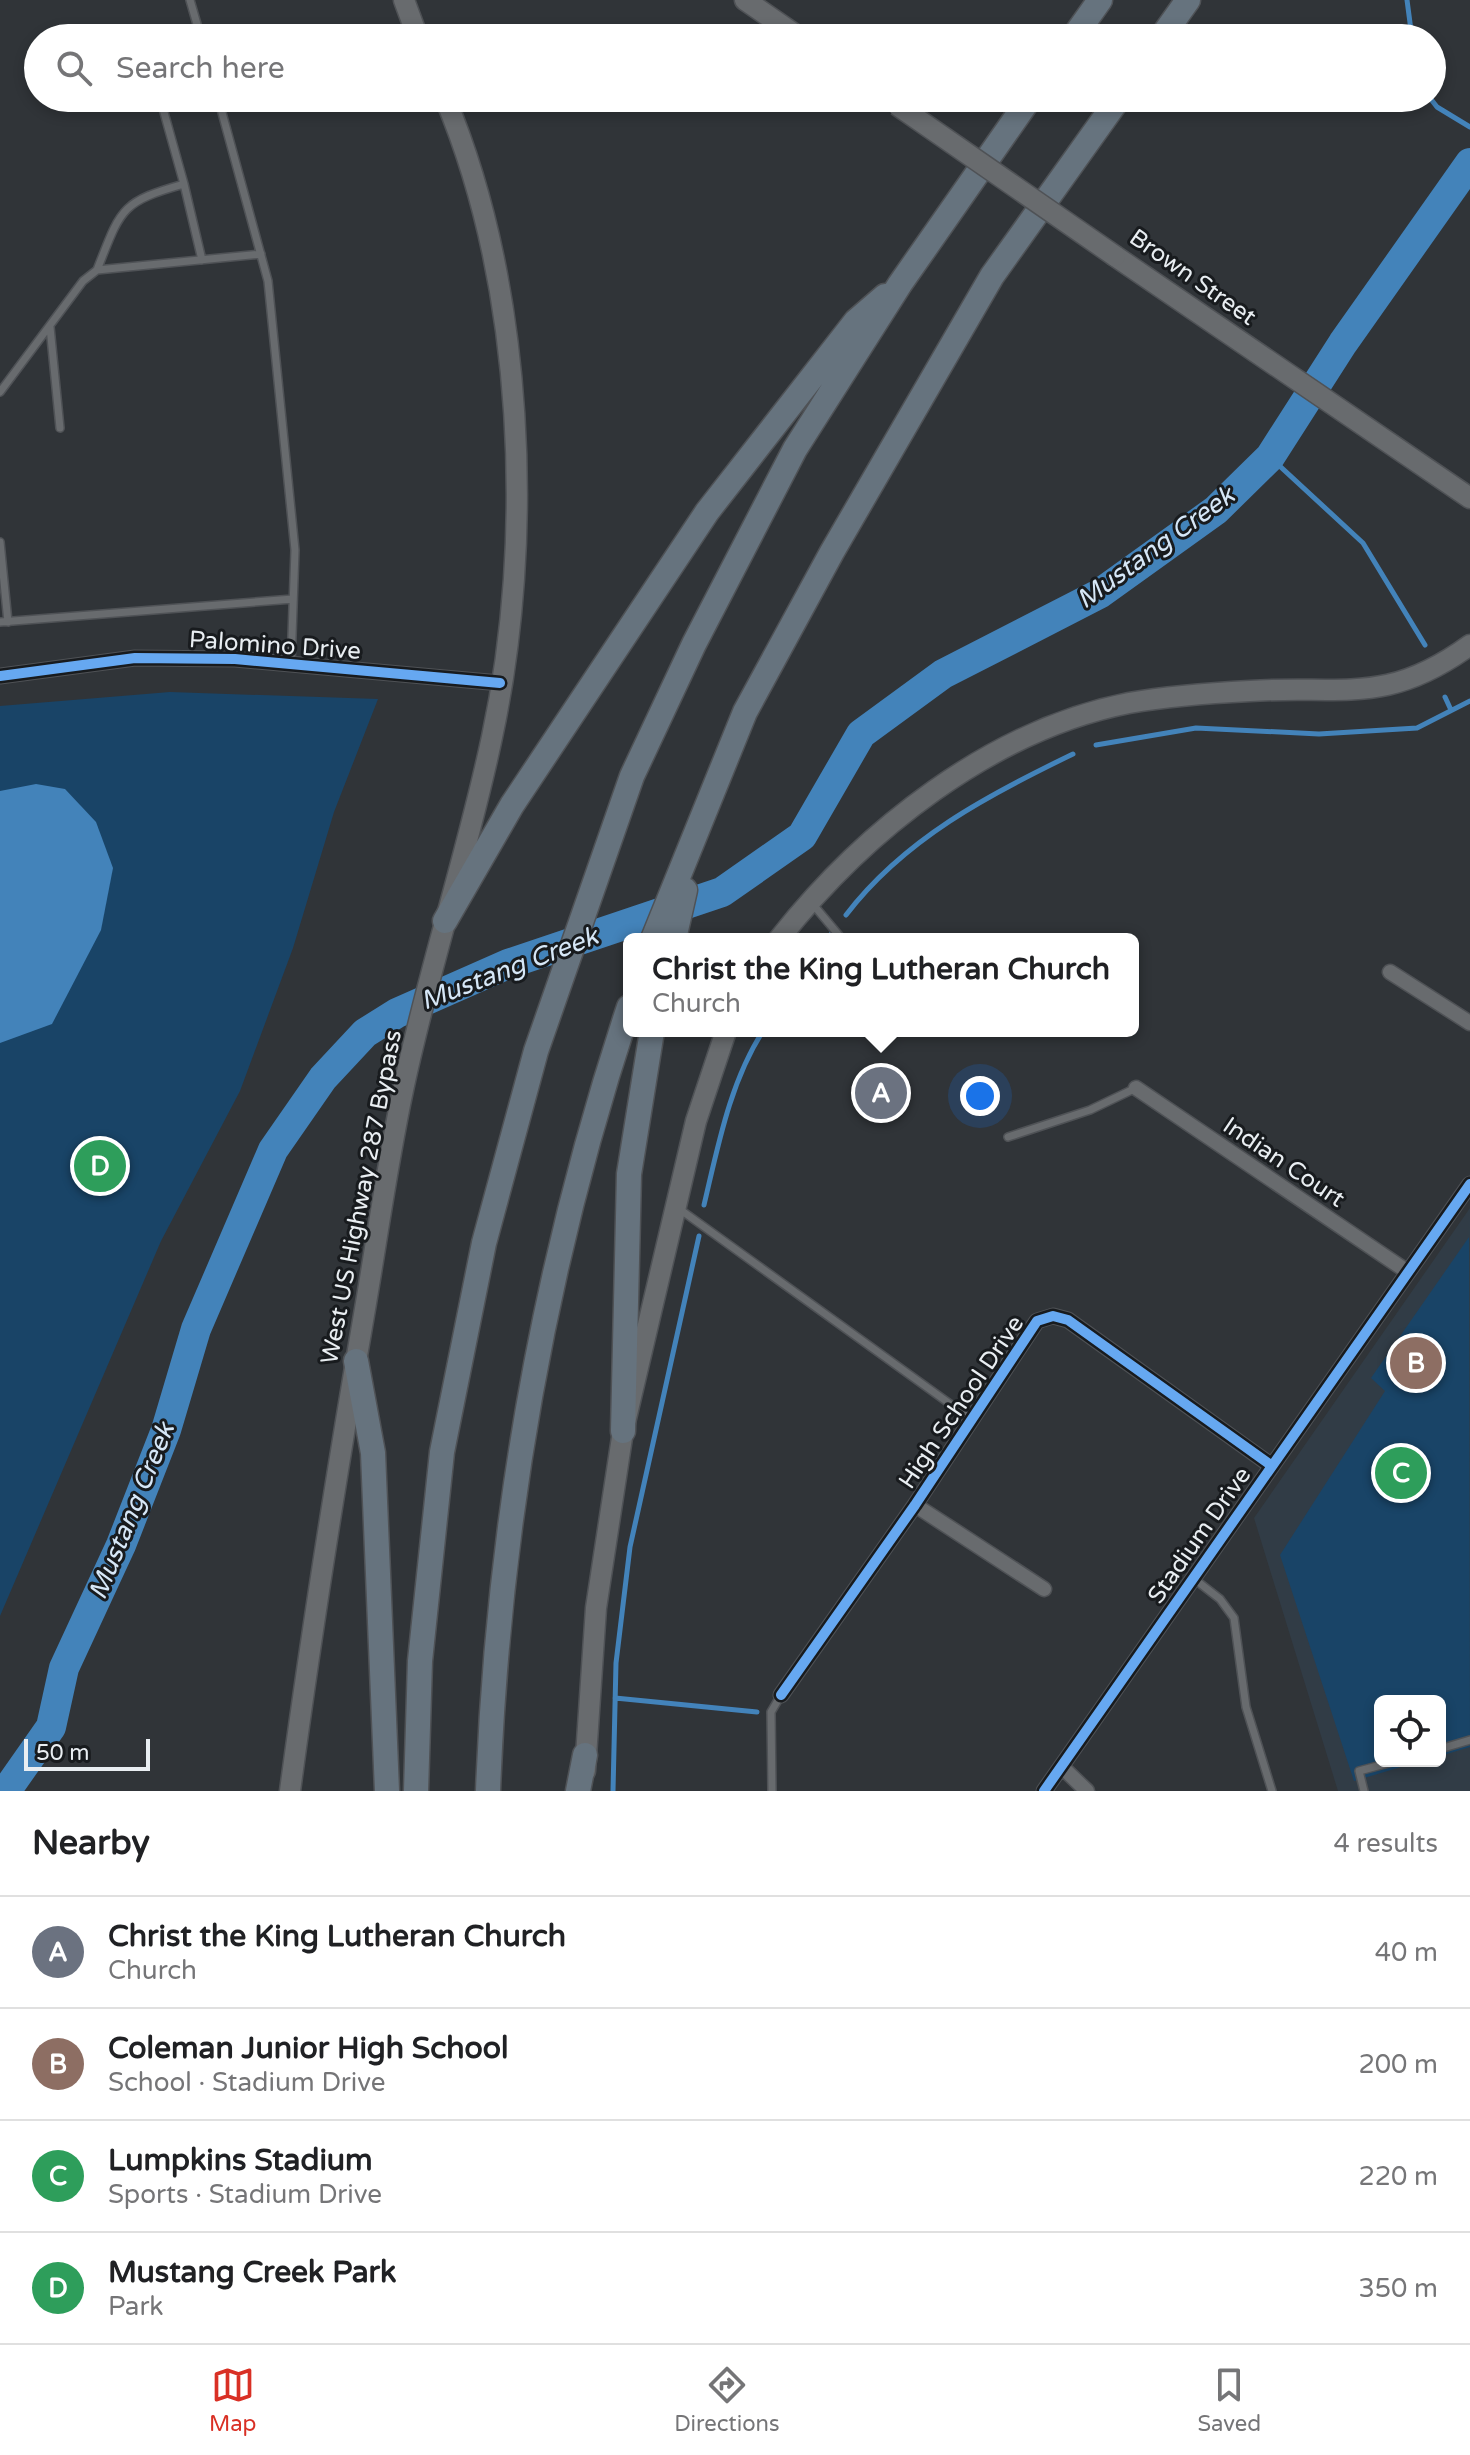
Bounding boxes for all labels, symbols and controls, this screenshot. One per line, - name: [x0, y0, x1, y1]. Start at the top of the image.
- search box: [24, 24, 1446, 112]
- icon: search: [52, 46, 96, 90]
- text: Search here: [116, 50, 285, 87]
- street label: Brown Street: [1124, 223, 1262, 332]
- water label: Mustang Creek: [1070, 479, 1242, 615]
- street label: Palomino Drive: [188, 625, 362, 666]
- water label: Mustang Creek: [416, 920, 604, 1017]
- popup: [623, 933, 1139, 1037]
- text: Christ the King Lutheran Church: [652, 951, 1110, 988]
- text: Church: [652, 988, 741, 1019]
- street label: West US Highway 287 Bypass: [315, 1028, 408, 1367]
- pin: A: [855, 1063, 907, 1123]
- your location: [960, 1076, 1000, 1116]
- street label: Indian Court: [1217, 1111, 1350, 1214]
- pin: D: [74, 1136, 126, 1196]
- street label: High School Drive: [893, 1310, 1030, 1494]
- pin: B: [1390, 1333, 1442, 1393]
- water label: Mustang Creek: [82, 1417, 182, 1604]
- pin: C: [1375, 1443, 1427, 1503]
- street label: Stadium Drive: [1142, 1461, 1257, 1609]
- map controls: [1374, 1695, 1446, 1767]
- button: locate: [1374, 1695, 1446, 1767]
- scale bar: [24, 1735, 150, 1771]
- text: 50 m: [36, 1740, 90, 1766]
- text: Nearby: [32, 1823, 150, 1864]
- text: 4 results: [1333, 1828, 1438, 1859]
- text: Christ the King Lutheran Church: [108, 1918, 566, 1955]
- text: A: [48, 1937, 68, 1968]
- text: 40 m: [1375, 1937, 1438, 1968]
- text: Church: [108, 1955, 197, 1986]
- text: Coleman Junior High School: [108, 2030, 509, 2067]
- text: B: [49, 2049, 67, 2080]
- text: 200 m: [1358, 2049, 1438, 2080]
- text: School · Stadium Drive: [108, 2067, 385, 2098]
- text: Lumpkins Stadium: [108, 2142, 373, 2179]
- text: C: [49, 2161, 67, 2192]
- text: 220 m: [1358, 2161, 1438, 2192]
- text: Sports · Stadium Drive: [108, 2179, 382, 2210]
- text: Mustang Creek Park: [108, 2254, 396, 2291]
- text: D: [48, 2273, 68, 2304]
- text: 350 m: [1358, 2273, 1438, 2304]
- text: Park: [108, 2291, 164, 2322]
- tab: Map: [209, 2363, 256, 2437]
- tab: Directions: [674, 2363, 780, 2437]
- tab: Saved: [1197, 2363, 1261, 2437]

